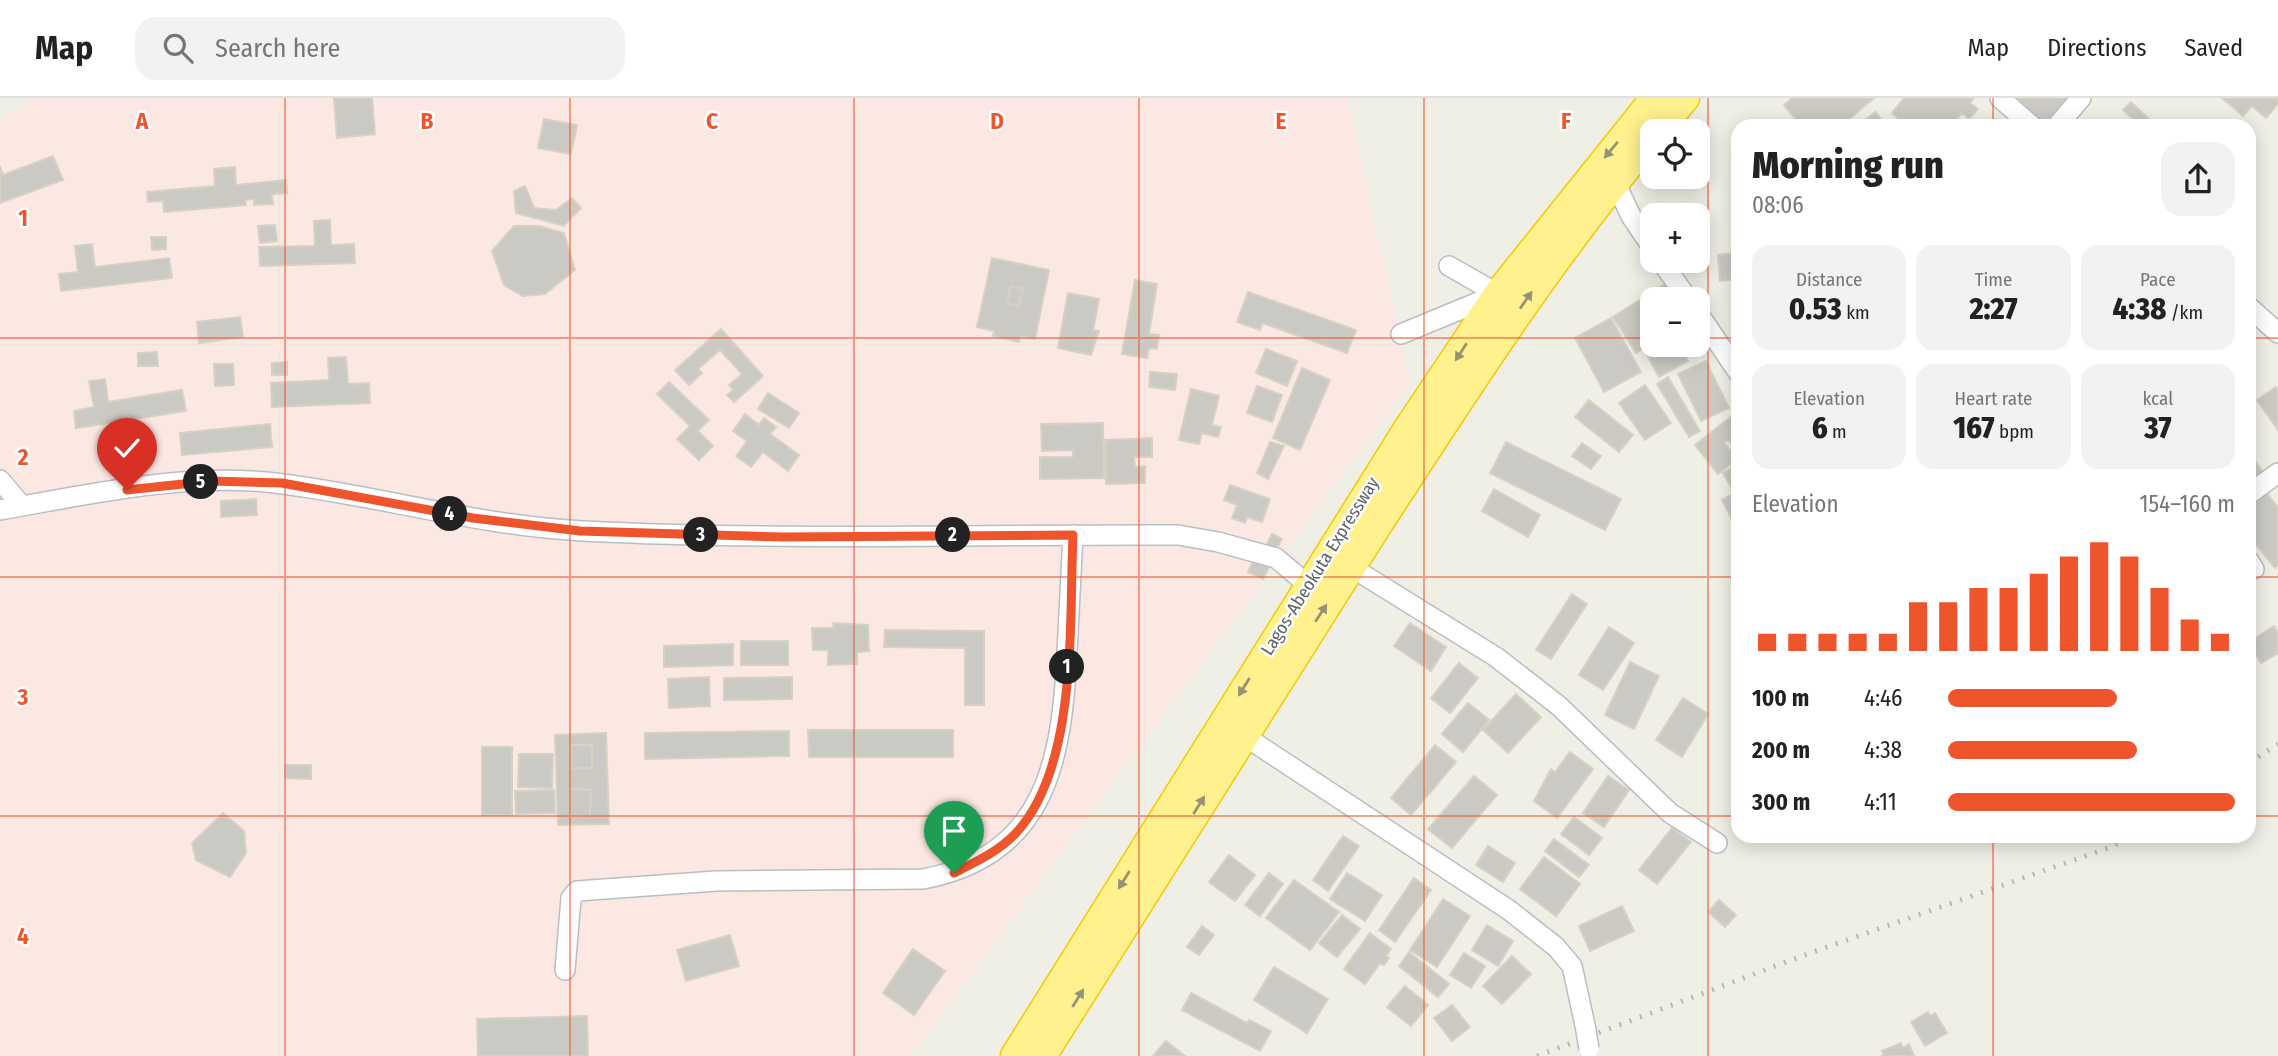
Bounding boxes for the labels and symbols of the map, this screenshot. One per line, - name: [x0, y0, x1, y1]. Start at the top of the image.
- text: A: [135, 107, 149, 135]
- text: B: [421, 107, 434, 135]
- text: C: [706, 107, 718, 135]
- text: D: [990, 107, 1004, 135]
- text: E: [1276, 107, 1287, 135]
- text: F: [1561, 107, 1571, 135]
- one-way arrow: [1604, 141, 1619, 159]
- text: 1: [18, 204, 28, 232]
- one-way arrow: [1519, 291, 1533, 309]
- one-way arrow: [1455, 343, 1468, 362]
- pin: [97, 418, 157, 490]
- text: 2: [17, 443, 29, 471]
- pin: 5: [184, 464, 218, 500]
- street label: Lagos-Abeokuta Expressway: [1256, 473, 1384, 659]
- pin: 4: [433, 496, 468, 532]
- pin: 3: [684, 518, 718, 552]
- pin: 2: [936, 518, 970, 552]
- one-way arrow: [1314, 604, 1328, 622]
- pin: 1: [1050, 650, 1084, 684]
- one-way arrow: [1237, 677, 1250, 696]
- text: 3: [17, 683, 29, 711]
- one-way arrow: [1192, 795, 1205, 814]
- pin: [924, 801, 984, 873]
- one-way arrow: [1117, 871, 1130, 890]
- text: 4: [17, 922, 29, 950]
- one-way arrow: [1072, 988, 1085, 1008]

